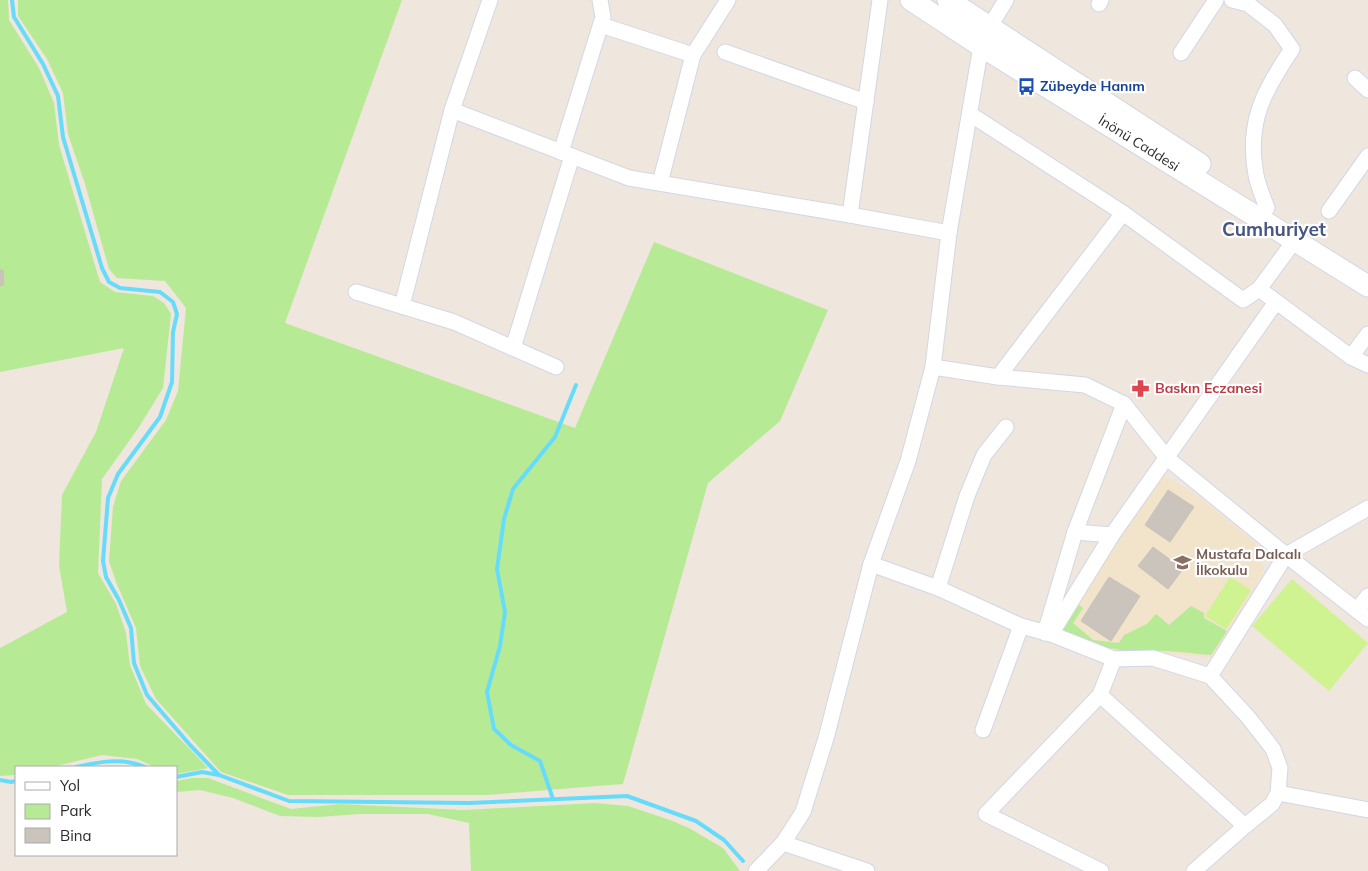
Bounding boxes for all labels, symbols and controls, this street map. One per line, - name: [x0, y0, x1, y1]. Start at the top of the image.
- bus stop icon: Zübeyde Hanım: [1016, 76, 1036, 96]
- place label: Zübeyde Hanım: [1040, 77, 1145, 95]
- street label: İnönü Caddesi: [1095, 111, 1183, 175]
- district label: Cumhuriyet: [1222, 217, 1326, 241]
- pharmacy icon: Baskın Eczanesi: [1131, 378, 1151, 398]
- place label: Baskın Eczanesi: [1155, 379, 1262, 397]
- place label: Mustafa Dalcalı İlkokulu: [1196, 545, 1301, 579]
- school or university icon: Mustafa Dalcalı İlkokulu: [1172, 552, 1192, 572]
- legend: [15, 766, 178, 856]
- text: Yol: [59, 776, 80, 795]
- text: Park: [60, 801, 92, 820]
- text: Bina: [60, 826, 92, 845]

